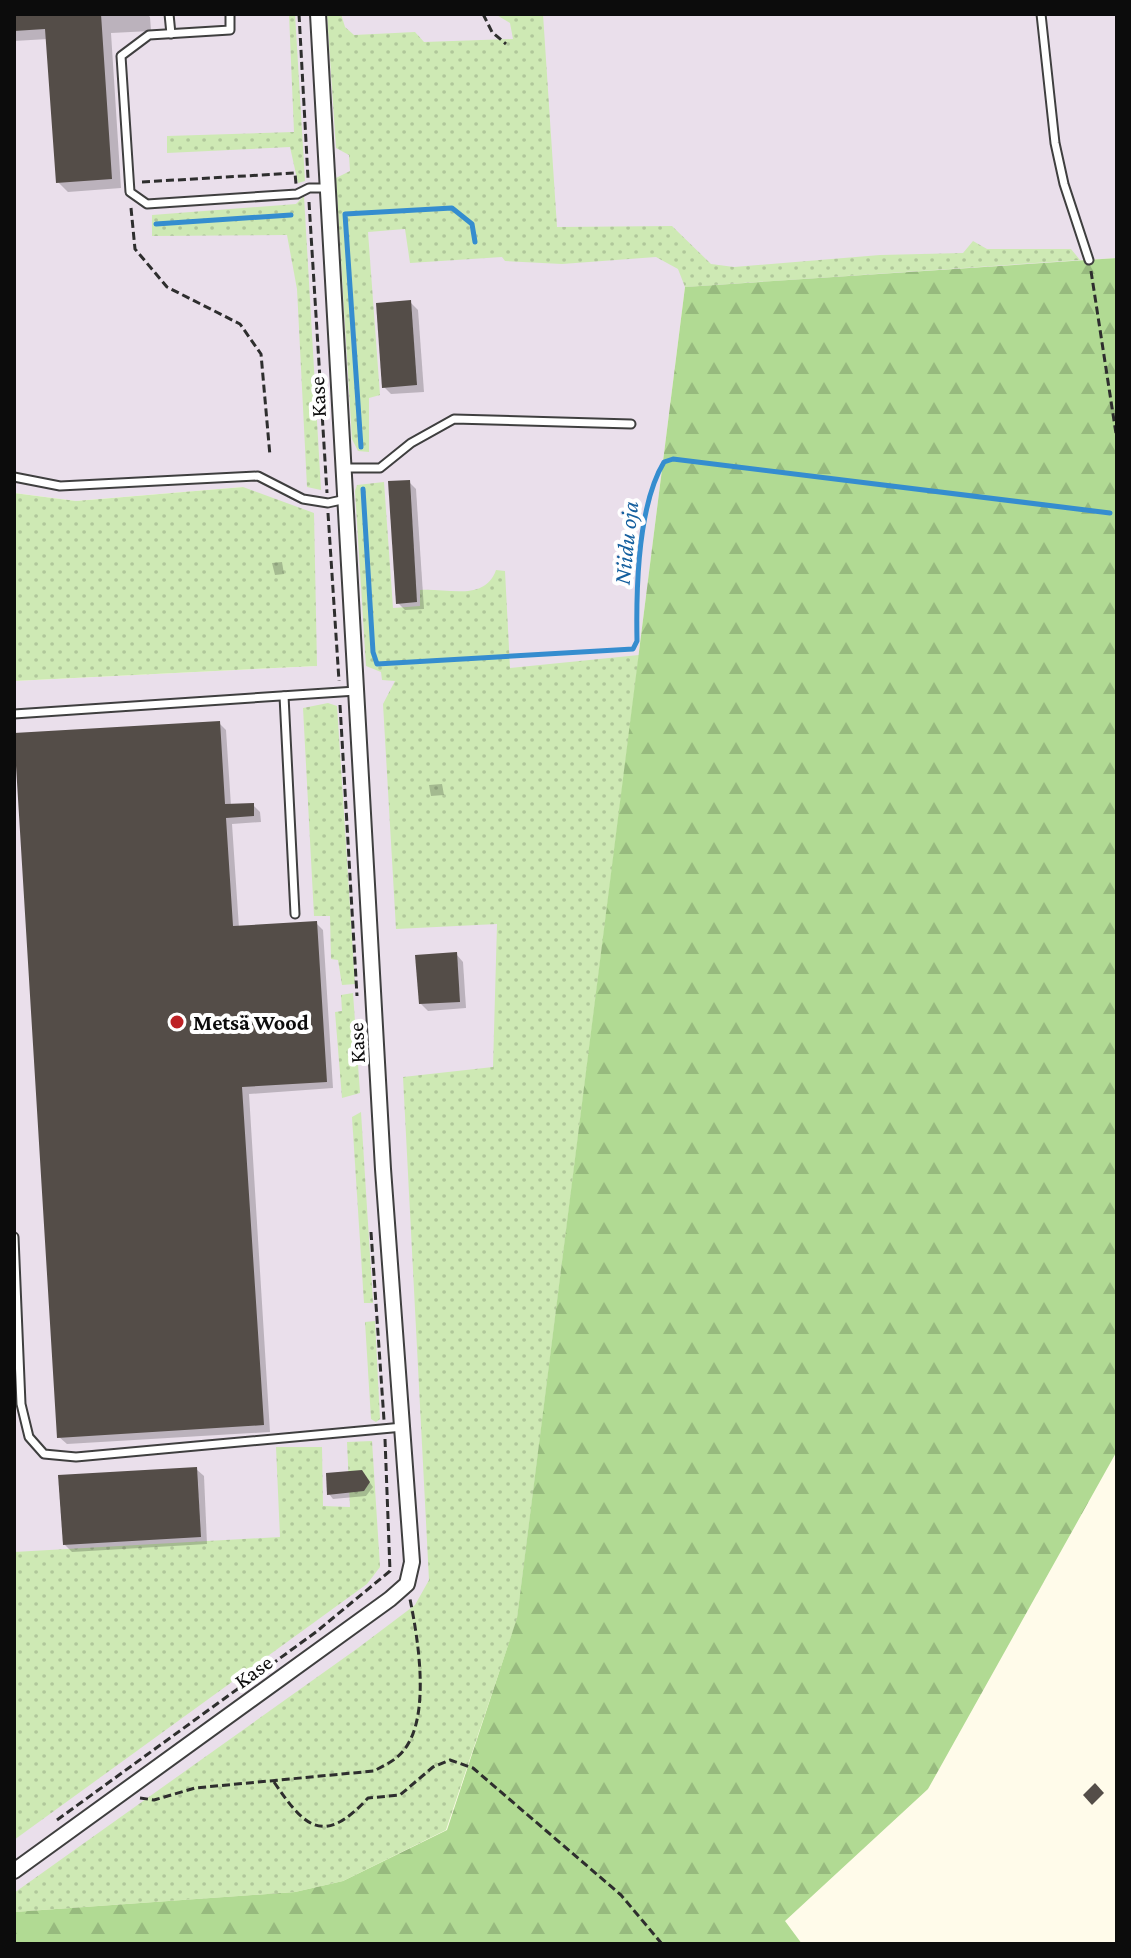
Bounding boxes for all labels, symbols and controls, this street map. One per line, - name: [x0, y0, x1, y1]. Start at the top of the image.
- street label: Kase: [304, 376, 331, 418]
- water label: Niidu oja: [608, 500, 644, 586]
- place label: Metsä Wood: [193, 1010, 309, 1035]
- marker: Metsä Wood: [168, 1013, 186, 1031]
- street label: Kase: [343, 1022, 370, 1064]
- street label: Kase: [229, 1649, 277, 1694]

